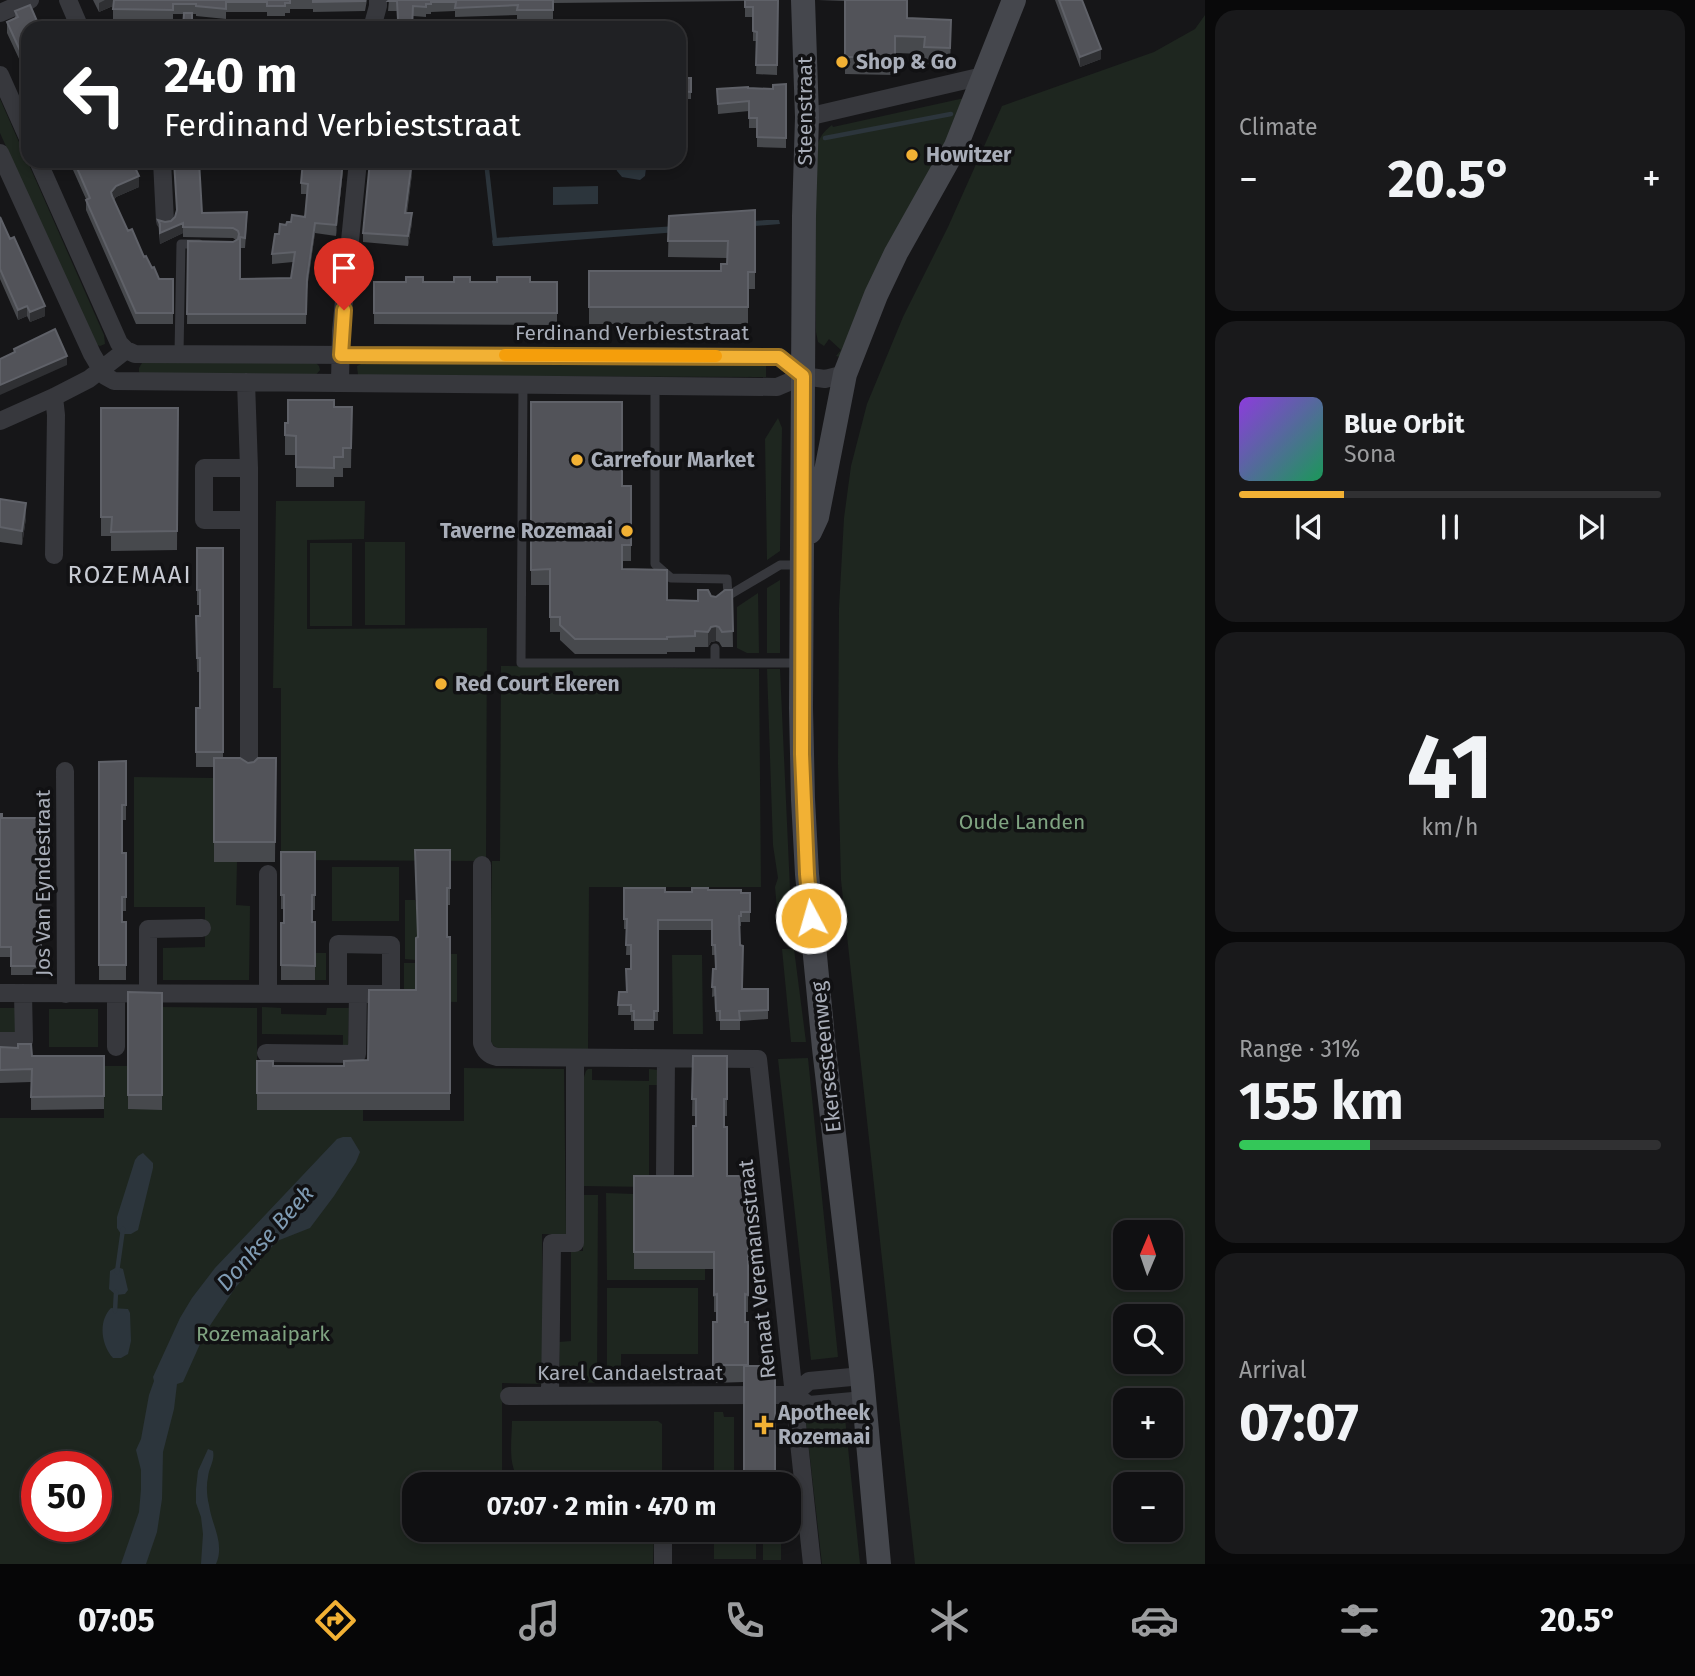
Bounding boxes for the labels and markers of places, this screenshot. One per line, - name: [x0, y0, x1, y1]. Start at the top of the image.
- place label: Shop & Go: [856, 49, 957, 75]
- marker: Shop & Go: [834, 54, 850, 70]
- place label: Howitzer: [926, 142, 1012, 168]
- marker: Howitzer: [904, 147, 920, 163]
- pin: [314, 238, 374, 310]
- place label: Carrefour Market: [591, 447, 755, 473]
- marker: Carrefour Market: [569, 452, 585, 468]
- place label: Taverne Rozemaai: [440, 518, 613, 544]
- marker: Taverne Rozemaai: [619, 523, 635, 539]
- place label: Red Court Ekeren: [455, 671, 620, 697]
- marker: Red Court Ekeren: [433, 676, 449, 692]
- place label: Apotheek Rozemaai: [777, 1400, 871, 1450]
- marker: Apotheek Rozemaai: [756, 1417, 772, 1433]

